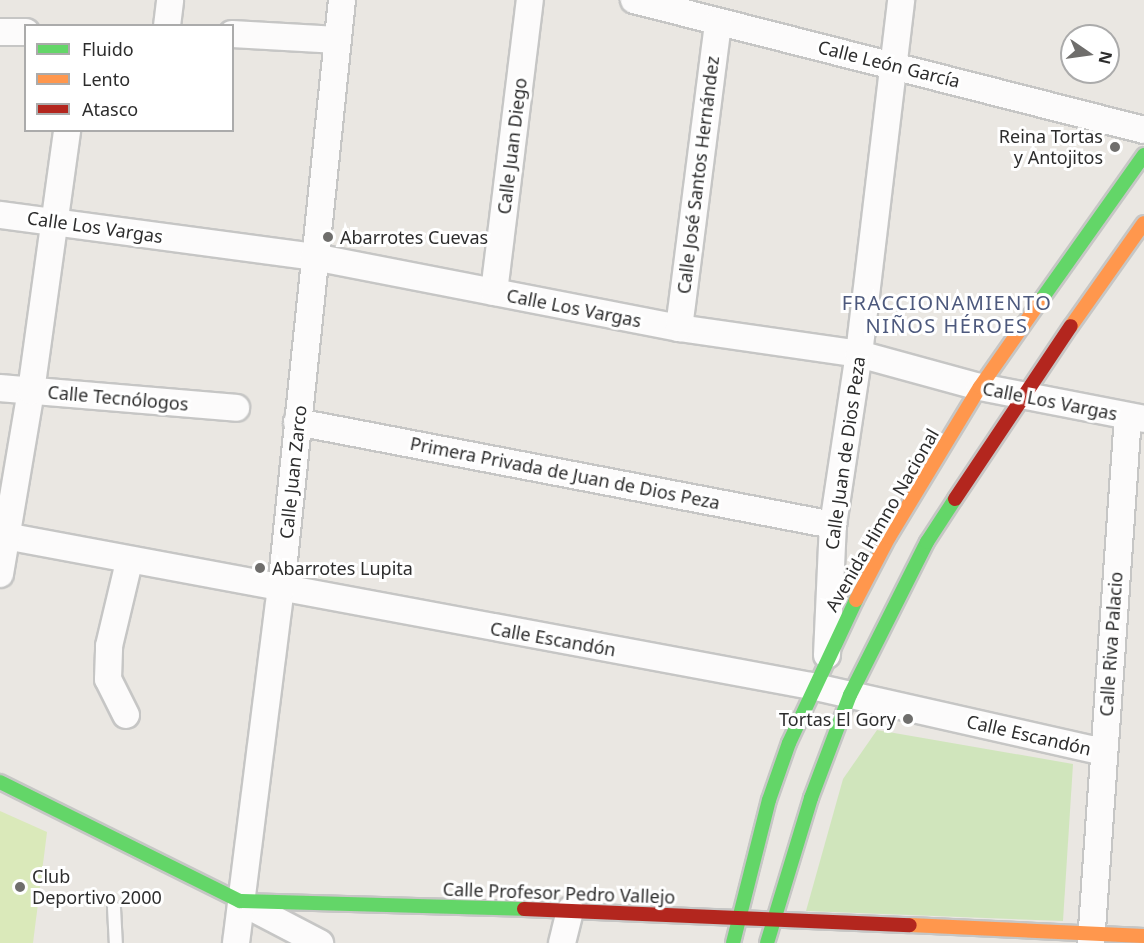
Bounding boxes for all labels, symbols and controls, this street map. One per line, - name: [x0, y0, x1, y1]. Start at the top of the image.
- legend: [24, 24, 234, 132]
- north arrow: [1060, 24, 1120, 84]
- street label: Calle León García: [816, 36, 962, 92]
- text: Fluido: [82, 37, 134, 61]
- text: N: [1093, 49, 1118, 66]
- street label: Calle José Santos Hernández: [673, 55, 723, 295]
- text: Lento: [82, 67, 130, 91]
- street label: Calle Juan Diego: [493, 76, 531, 216]
- text: Atasco: [82, 97, 138, 121]
- place label: Reina Tortas y Antojitos: [999, 126, 1103, 168]
- marker: Reina Tortas y Antojitos: [1108, 140, 1122, 154]
- street label: Calle Los Vargas: [26, 207, 164, 247]
- place label: Abarrotes Cuevas: [340, 226, 488, 248]
- marker: Abarrotes Cuevas: [321, 230, 335, 244]
- street label: Calle Los Vargas: [505, 284, 643, 332]
- district label: FRACCIONAMIENTO NIÑOS HÉROES: [842, 291, 1052, 338]
- street label: Calle Juan de Dios Peza: [821, 355, 869, 551]
- street label: Calle Los Vargas: [981, 377, 1119, 425]
- street label: Calle Tecnólogos: [47, 381, 189, 415]
- street label: Calle Juan Zarco: [275, 404, 311, 540]
- street label: Avenida Himno Nacional: [821, 425, 943, 615]
- street label: Primera Privada de Juan de Dios Peza: [408, 432, 722, 514]
- place label: Abarrotes Lupita: [272, 557, 413, 579]
- marker: Abarrotes Lupita: [253, 561, 267, 575]
- street label: Calle Riva Palacio: [1095, 571, 1127, 717]
- street label: Calle Escandón: [489, 617, 617, 661]
- place label: Tortas El Gory: [779, 708, 896, 730]
- street label: Calle Escandón: [965, 710, 1093, 760]
- marker: Tortas El Gory: [901, 712, 915, 726]
- place label: Club Deportivo 2000: [32, 866, 162, 908]
- street label: Calle Profesor Pedro Vallejo: [442, 878, 676, 908]
- marker: Club Deportivo 2000: [13, 880, 27, 894]

